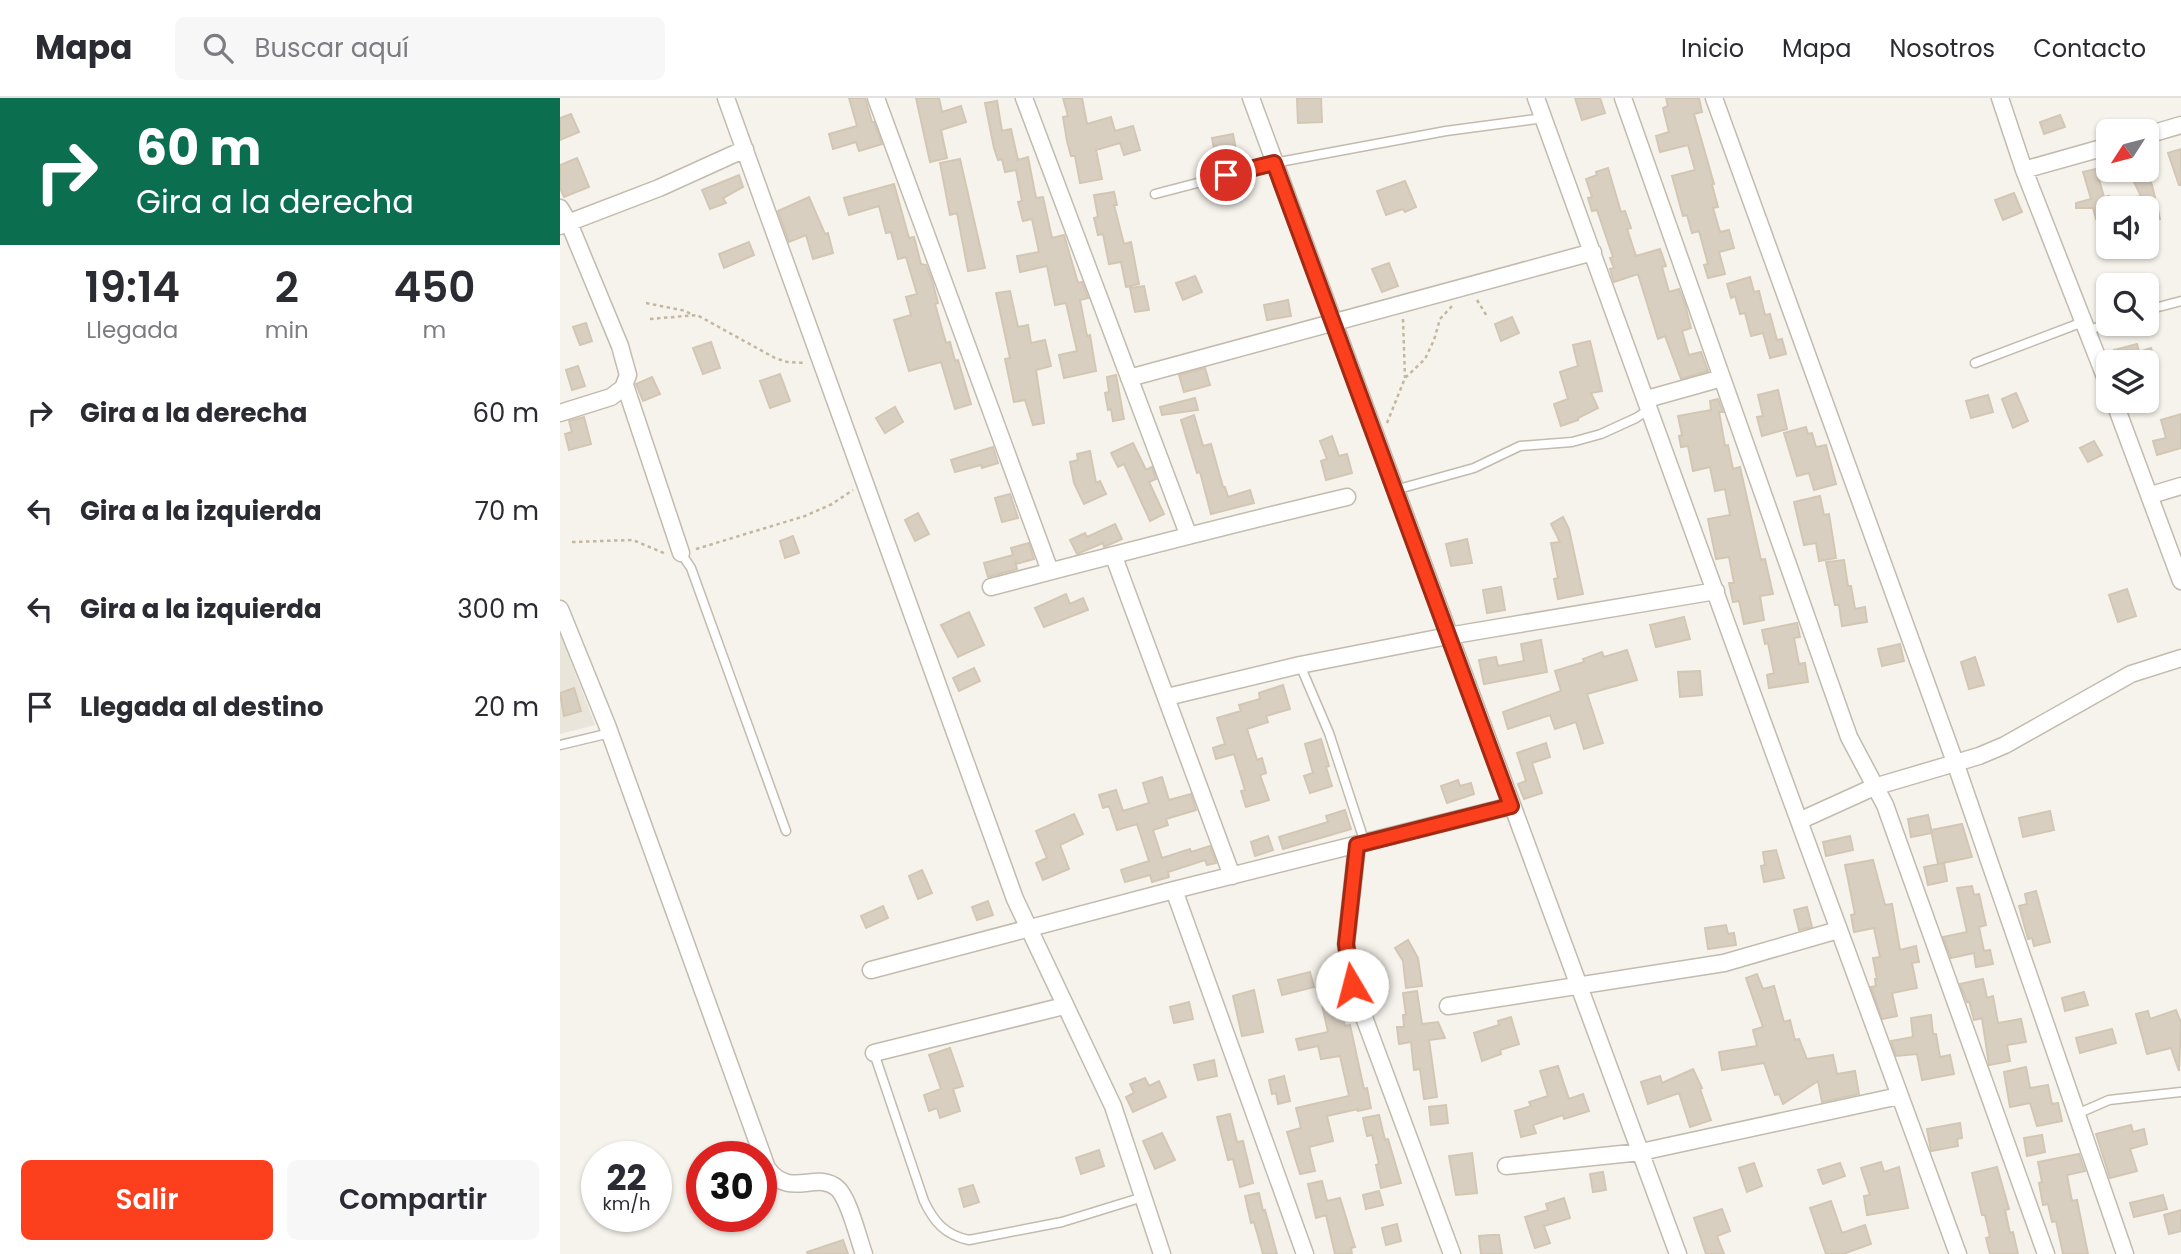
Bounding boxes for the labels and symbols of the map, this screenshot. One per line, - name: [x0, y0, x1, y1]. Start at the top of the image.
- north arrow: [2096, 119, 2160, 182]
- pin: [1196, 145, 1256, 205]
- position arrow: [1315, 948, 1389, 1022]
- speed limit sign: 30: [686, 1141, 777, 1232]

